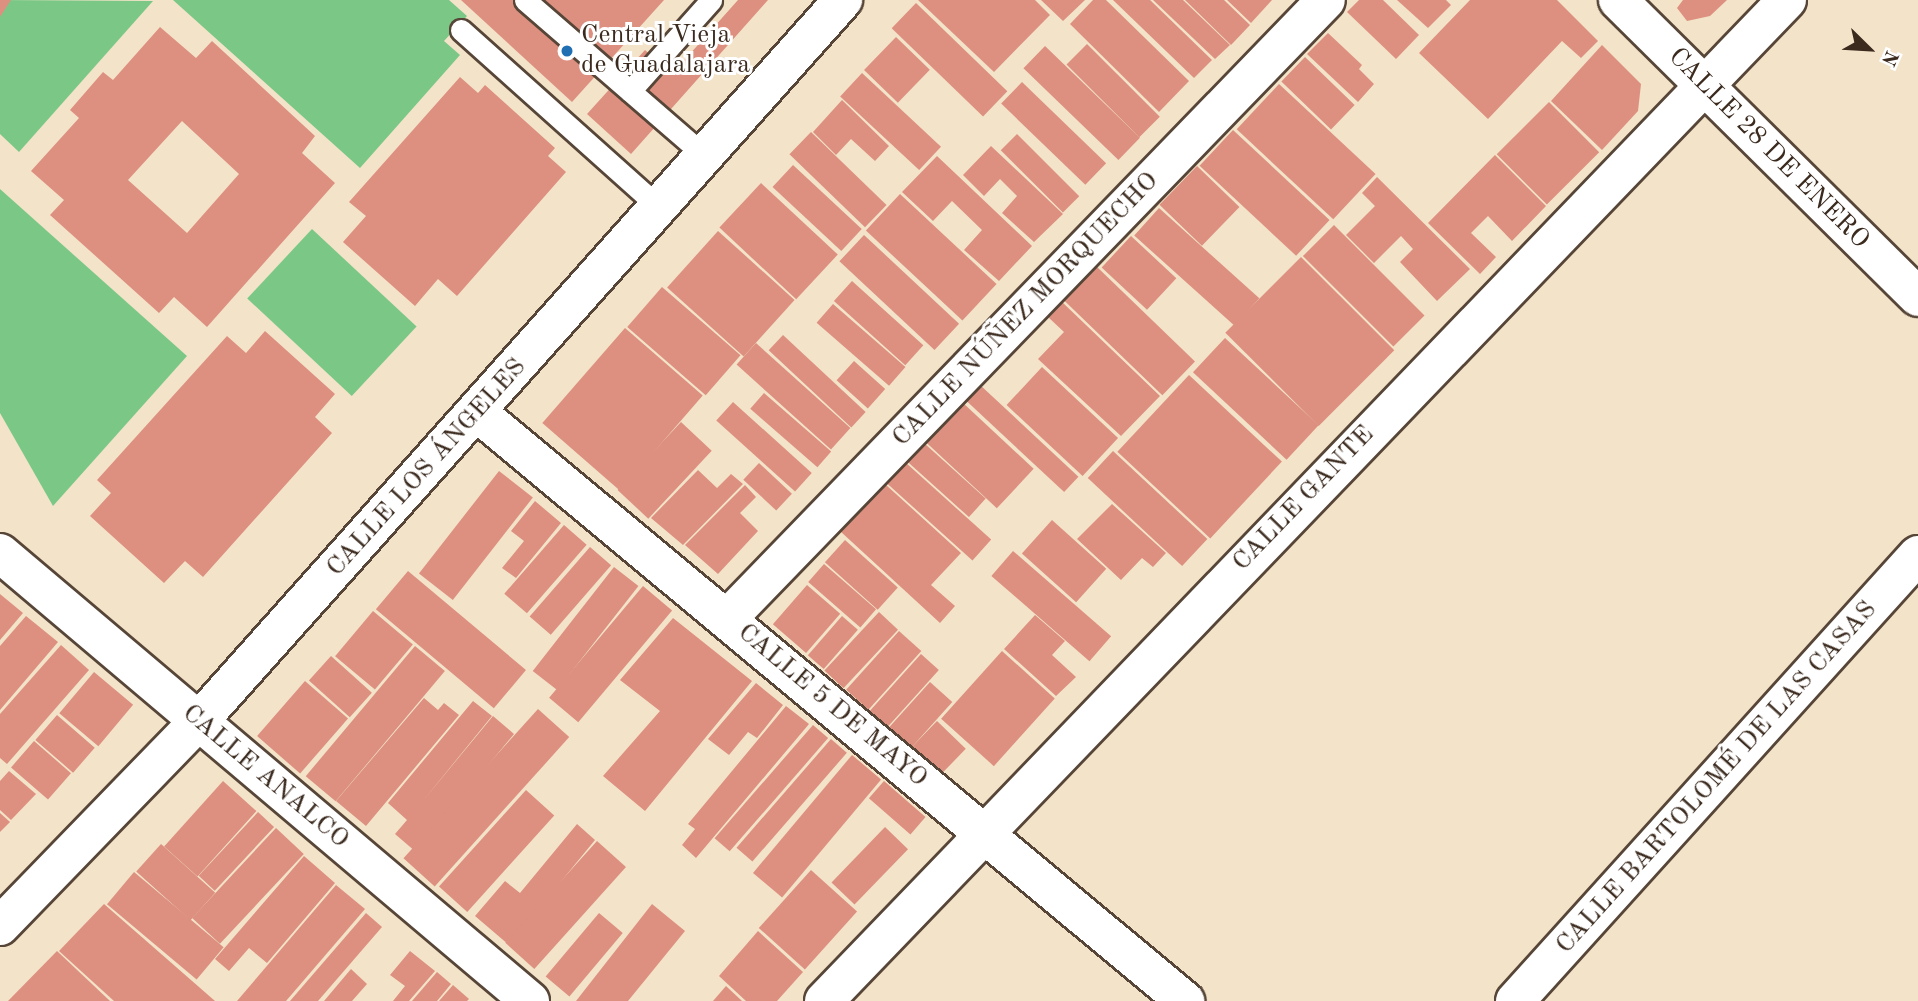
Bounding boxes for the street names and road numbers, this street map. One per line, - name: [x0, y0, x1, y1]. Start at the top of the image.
- street label: CALLE 28 DE ENERO: [1661, 42, 1875, 256]
- street label: CALLE NÚÑEZ MORQUECHO: [886, 166, 1166, 454]
- street label: CALLE LOS ÁNGELES: [321, 352, 533, 584]
- street label: CALLE GANTE: [1227, 420, 1381, 578]
- street label: CALLE BARTOLOMÉ DE LAS CASAS: [1550, 595, 1884, 961]
- street label: CALLE 5 DE MAYO: [731, 617, 933, 795]
- street label: CALLE ANALCO: [175, 698, 355, 856]

